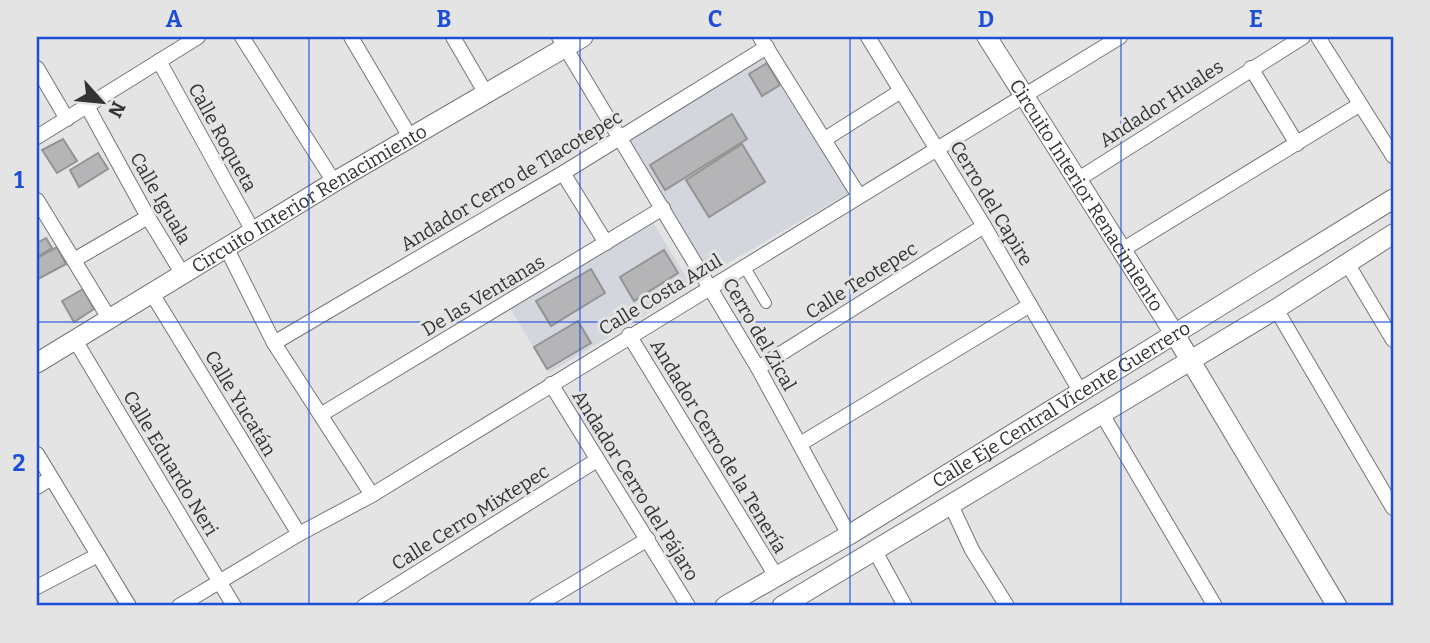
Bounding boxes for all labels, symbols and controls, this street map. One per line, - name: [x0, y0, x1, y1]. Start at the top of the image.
- text: A: [166, 5, 183, 33]
- text: B: [437, 5, 451, 33]
- text: C: [708, 5, 722, 33]
- text: D: [978, 5, 994, 33]
- text: E: [1249, 5, 1263, 33]
- street label: Andador Huales: [1095, 55, 1228, 152]
- north arrow: [66, 66, 136, 136]
- street label: Circuito Interior Renacimiento: [1005, 75, 1168, 316]
- street label: Calle Roqueta: [183, 79, 262, 196]
- text: N: [103, 98, 130, 122]
- street label: Andador Cerro de Tlacotepec: [396, 105, 627, 256]
- street label: Circuito Interior Renacimiento: [187, 119, 431, 278]
- street label: Cerro del Capire: [945, 137, 1038, 270]
- street label: Calle Iguala: [125, 148, 196, 249]
- text: 1: [14, 166, 24, 194]
- street label: Calle Teotepec: [801, 237, 922, 324]
- street label: Calle Costa Azul: [595, 249, 726, 340]
- street label: De las Ventanas: [418, 250, 549, 341]
- street label: Cerro del Zical: [718, 274, 801, 395]
- street label: Calle Eje Central Vicente Guerrero: [928, 316, 1194, 493]
- street label: Andador Cerro de la Tenería: [645, 335, 792, 558]
- street label: Calle Yucatán: [200, 346, 281, 460]
- street label: Andador Cerro del Pájaro: [567, 386, 704, 585]
- street label: Calle Eduardo Neri: [118, 387, 223, 540]
- text: 2: [13, 449, 26, 477]
- street label: Calle Cerro Mixtepec: [387, 460, 553, 575]

